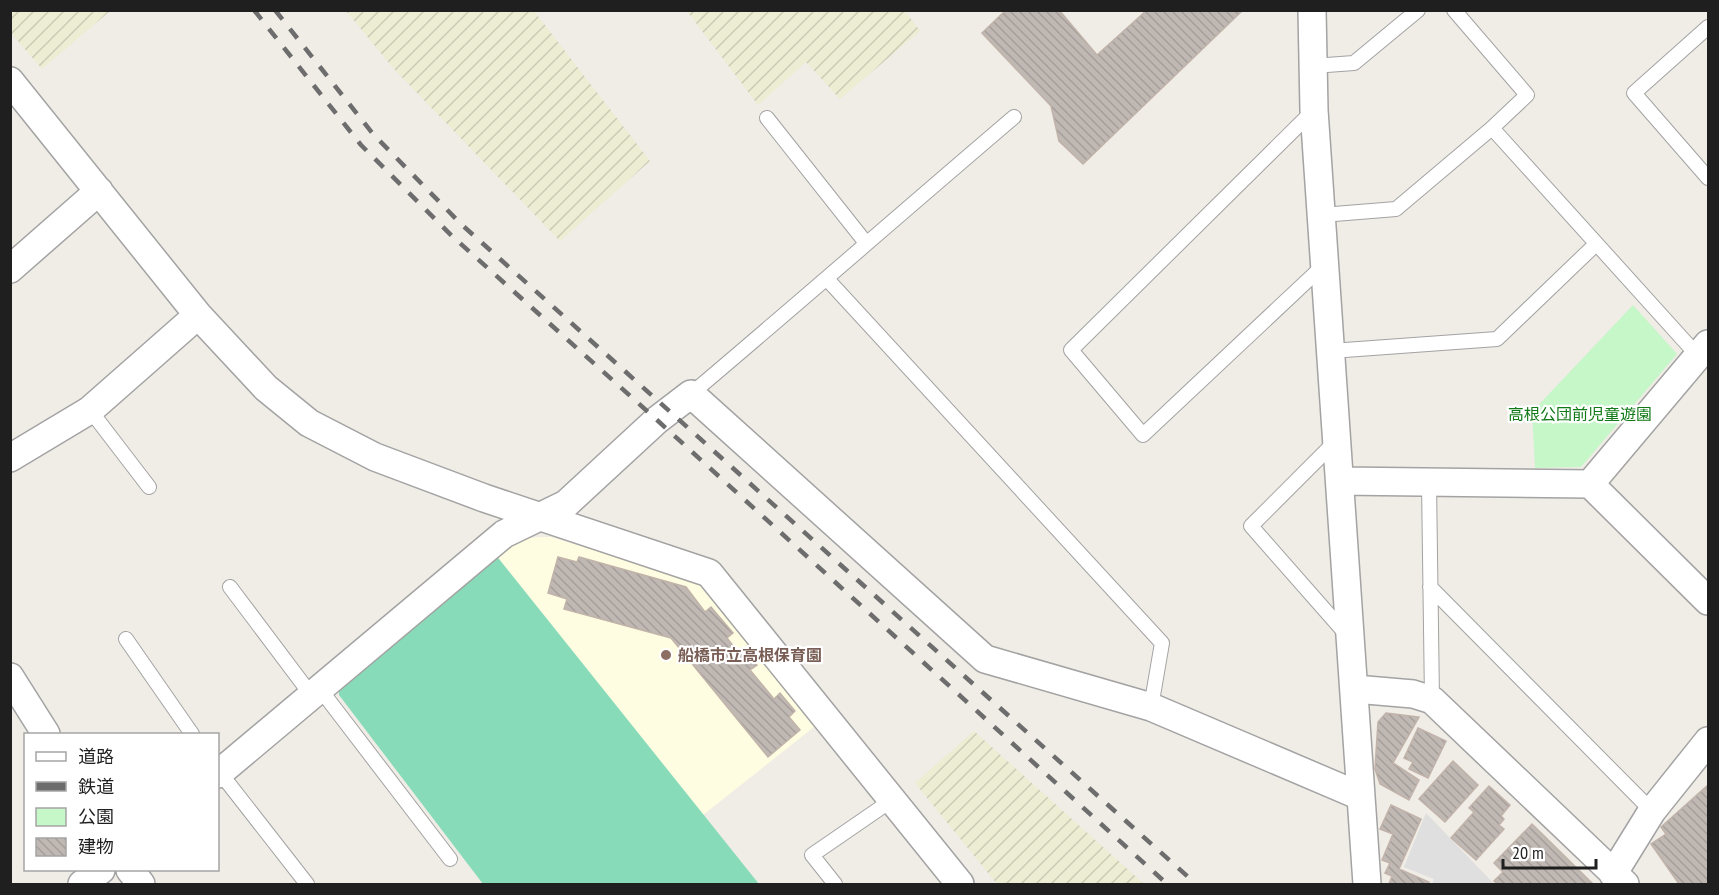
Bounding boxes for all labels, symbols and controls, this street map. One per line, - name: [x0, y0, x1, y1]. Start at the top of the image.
- park label: 高根公団前児童遊園: [1508, 404, 1652, 424]
- place label: 船橋市立高根保育園: [678, 645, 822, 665]
- marker: 船橋市立高根保育園: [659, 648, 673, 662]
- legend: [24, 733, 219, 871]
- text: 道路: [78, 745, 114, 768]
- text: 鉄道: [78, 775, 114, 798]
- text: 公園: [78, 805, 114, 828]
- scale bar: [1503, 832, 1596, 870]
- text: 建物: [78, 835, 114, 858]
- text: 20 m: [1512, 841, 1544, 864]

